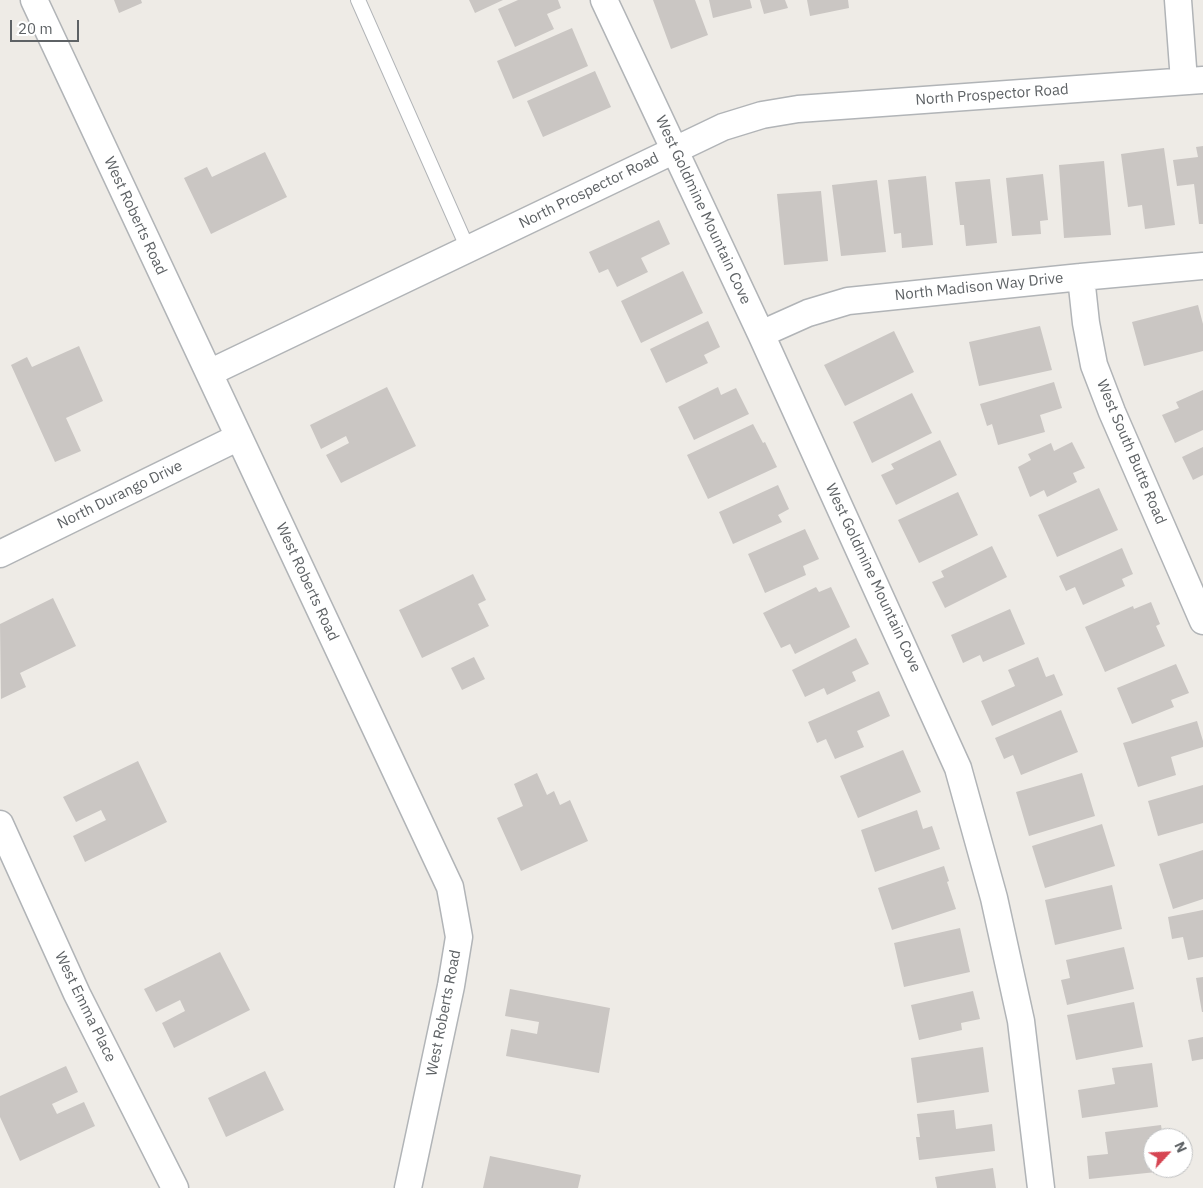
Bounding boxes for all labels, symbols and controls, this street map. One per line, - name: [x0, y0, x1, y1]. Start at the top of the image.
- scale bar: [12, 10, 81, 42]
- text: 20 m: [18, 19, 53, 38]
- street label: North Prospector Road: [915, 81, 1069, 109]
- street label: West Goldmine Mountain Cove: [651, 113, 755, 307]
- street label: North Prospector Road: [516, 149, 662, 233]
- street label: West Roberts Road: [100, 154, 170, 278]
- street label: North Madison Way Drive: [894, 269, 1064, 305]
- street label: West South Butte Road: [1092, 377, 1170, 527]
- street label: North Durango Drive: [54, 457, 186, 533]
- street label: West Goldmine Mountain Cove: [821, 481, 925, 675]
- street label: West Roberts Road: [272, 520, 342, 644]
- street label: West Roberts Road: [423, 948, 465, 1078]
- street label: West Emma Place: [50, 949, 120, 1065]
- north arrow: [1143, 1128, 1193, 1178]
- text: N: [1170, 1139, 1191, 1155]

